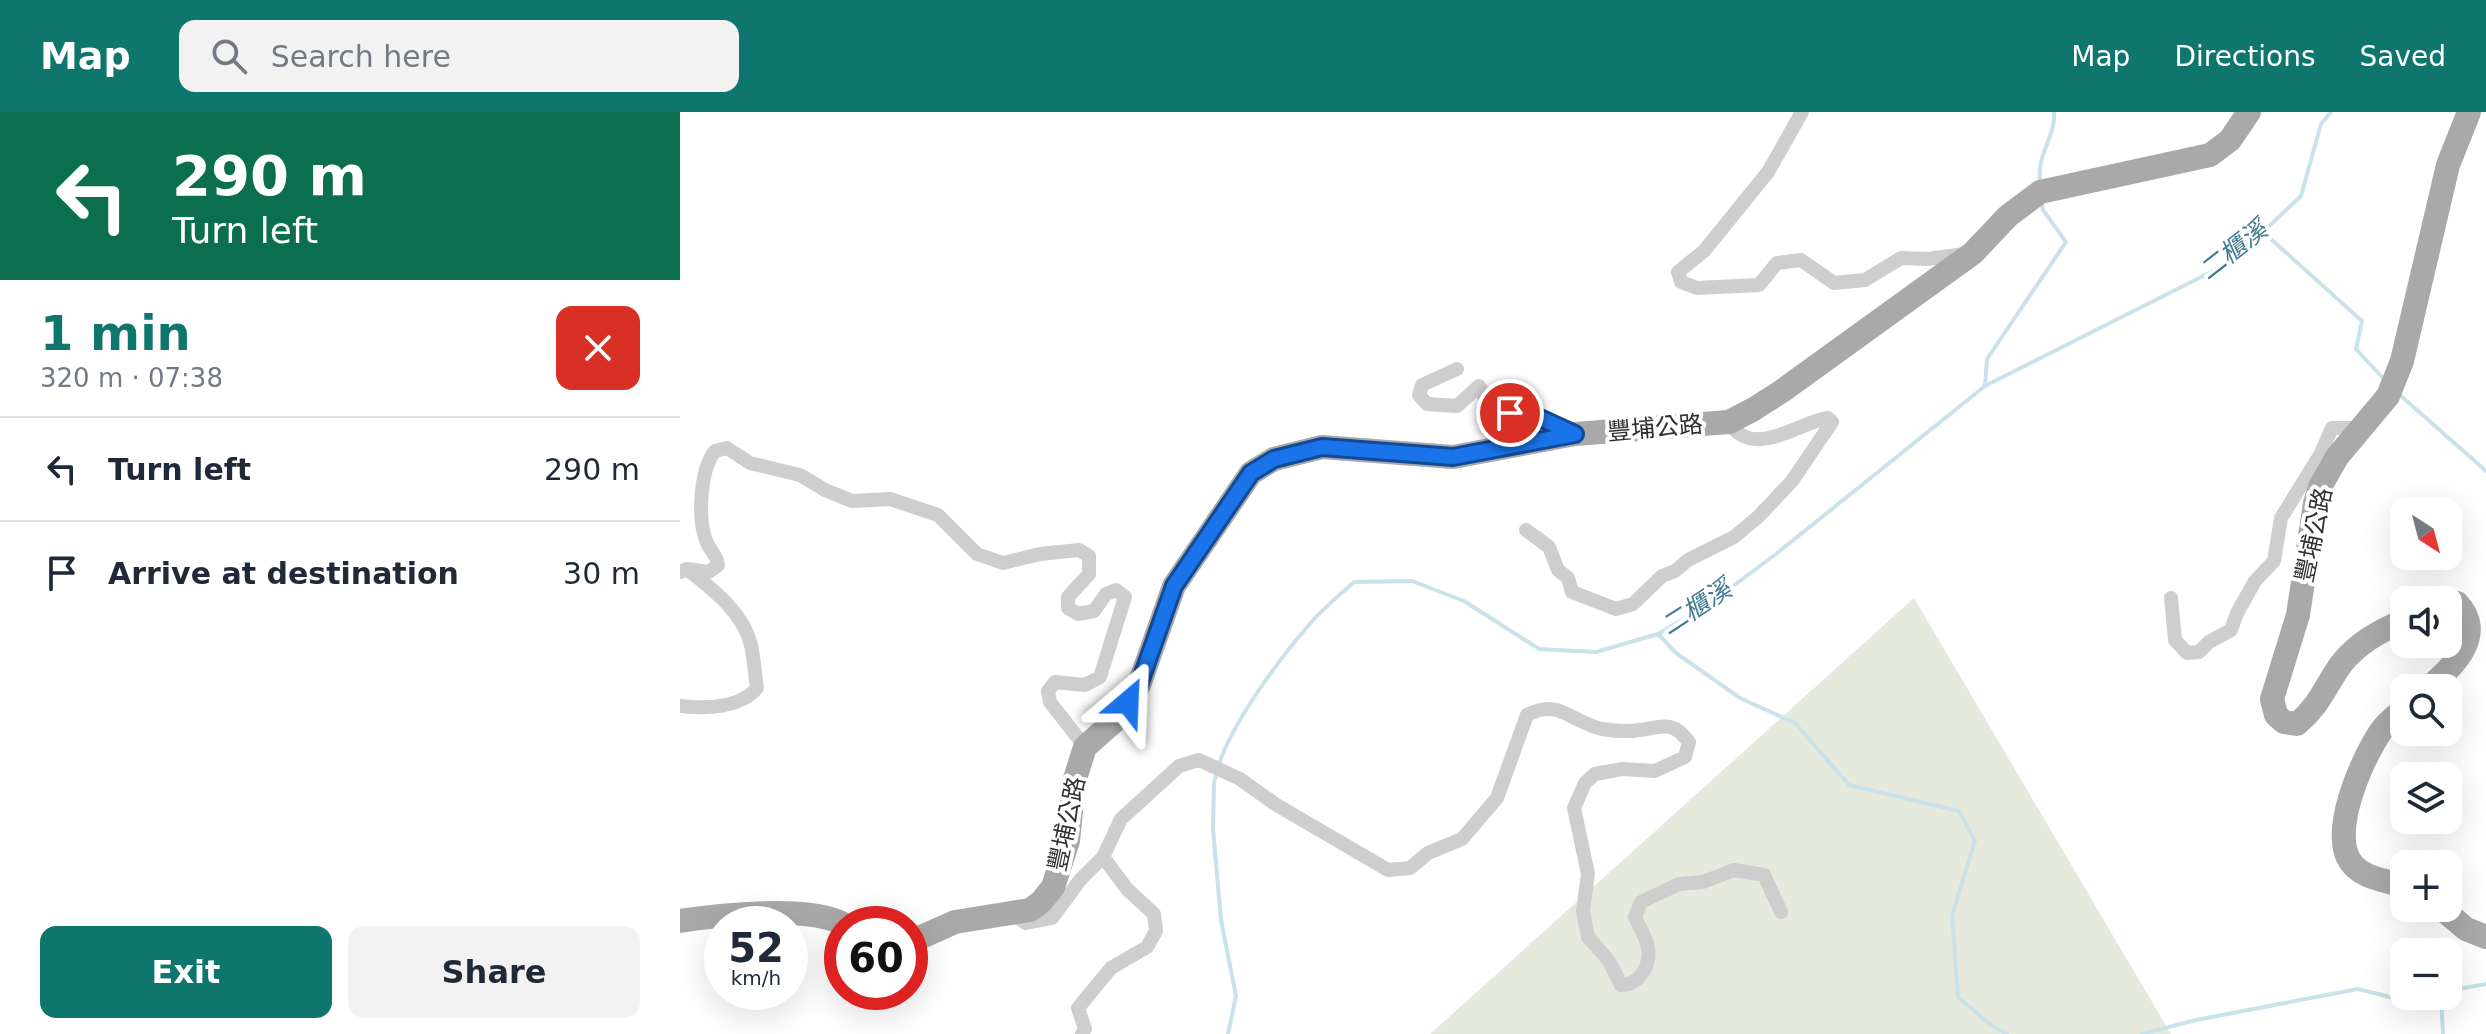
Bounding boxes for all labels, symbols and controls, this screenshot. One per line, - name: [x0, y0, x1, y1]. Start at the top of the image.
- search box: [179, 20, 739, 92]
- text: Map: [40, 34, 131, 78]
- icon: search: [207, 34, 251, 78]
- text: Search here: [271, 39, 451, 74]
- text: Map: [2071, 40, 2130, 73]
- text: Directions: [2174, 40, 2315, 73]
- text: Saved: [2359, 40, 2446, 73]
- text: 290 m: [172, 143, 367, 208]
- icon: left: [40, 144, 144, 248]
- text: Turn left: [172, 210, 318, 251]
- water label: 二櫃溪: [2193, 212, 2276, 286]
- text: 1 min: [40, 305, 191, 361]
- button: close: [556, 306, 640, 390]
- text: 320 m · 07:38: [40, 363, 223, 393]
- pin: [1476, 379, 1544, 447]
- icon: arrive: [1488, 391, 1532, 435]
- street label: 豐埔公路: [1606, 410, 1704, 446]
- icon: left: [40, 447, 84, 491]
- text: Turn left: [108, 452, 251, 487]
- text: 290 m: [544, 452, 640, 487]
- street label: 豐埔公路: [2290, 485, 2338, 585]
- north arrow: [2390, 498, 2462, 570]
- map controls: [2390, 498, 2462, 1010]
- icon: arrive: [40, 551, 84, 595]
- text: Arrive at destination: [108, 556, 459, 591]
- text: 30 m: [563, 556, 640, 591]
- water label: 二櫃溪: [1655, 571, 1740, 641]
- button: sound: [2390, 586, 2462, 658]
- position arrow: [1086, 660, 1170, 744]
- button: search: [2390, 674, 2462, 746]
- button: layers: [2390, 762, 2462, 834]
- street label: 豐埔公路: [1043, 774, 1091, 874]
- button: +: [2390, 850, 2462, 922]
- speed limit sign: 60: [824, 906, 928, 1010]
- text: 52: [728, 925, 784, 971]
- button: Exit: [40, 926, 332, 1018]
- button: Share: [348, 926, 640, 1018]
- button: −: [2390, 938, 2462, 1010]
- text: km/h: [731, 966, 781, 990]

